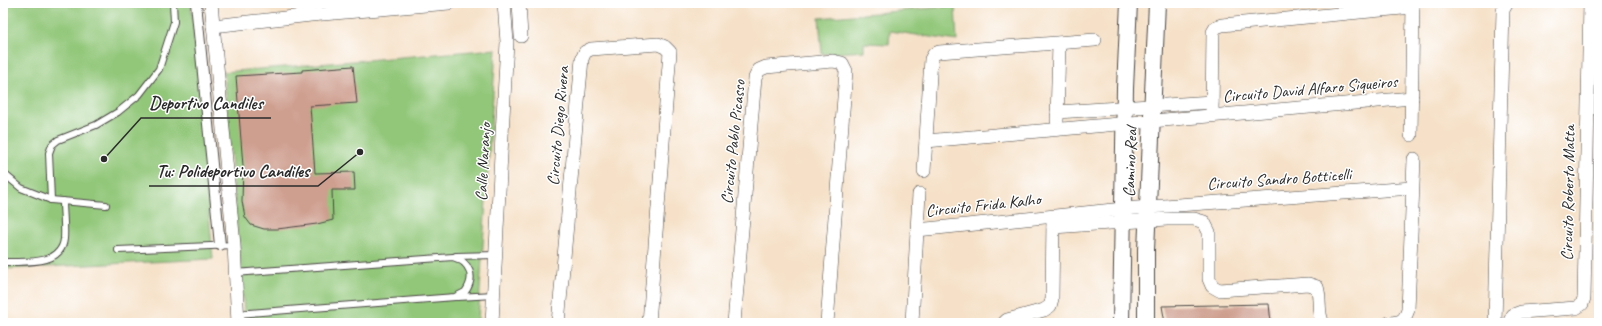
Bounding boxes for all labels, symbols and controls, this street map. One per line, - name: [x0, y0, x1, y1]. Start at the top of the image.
- street label: Circuito Diego Rivera: [542, 64, 574, 186]
- street label: Circuito David Alfaro Siqueiros: [1222, 71, 1399, 107]
- street label: Circuito Pablo Picasso: [716, 78, 750, 205]
- callout: Deportivo Candiles: [141, 88, 271, 118]
- text: Deportivo Candiles: [149, 92, 264, 114]
- street label: Calle Naranjo: [470, 120, 496, 202]
- street label: Camino Real: [1118, 123, 1142, 197]
- street label: Circuito Roberto Matta: [1556, 123, 1580, 261]
- callout: Tu: Polideportivo Candiles: [149, 156, 318, 186]
- text: Tu: Polideportivo Candiles: [157, 160, 311, 182]
- street label: Circuito Sandro Botticelli: [1206, 163, 1353, 195]
- street label: Circuito Frida Kalho: [925, 188, 1043, 221]

